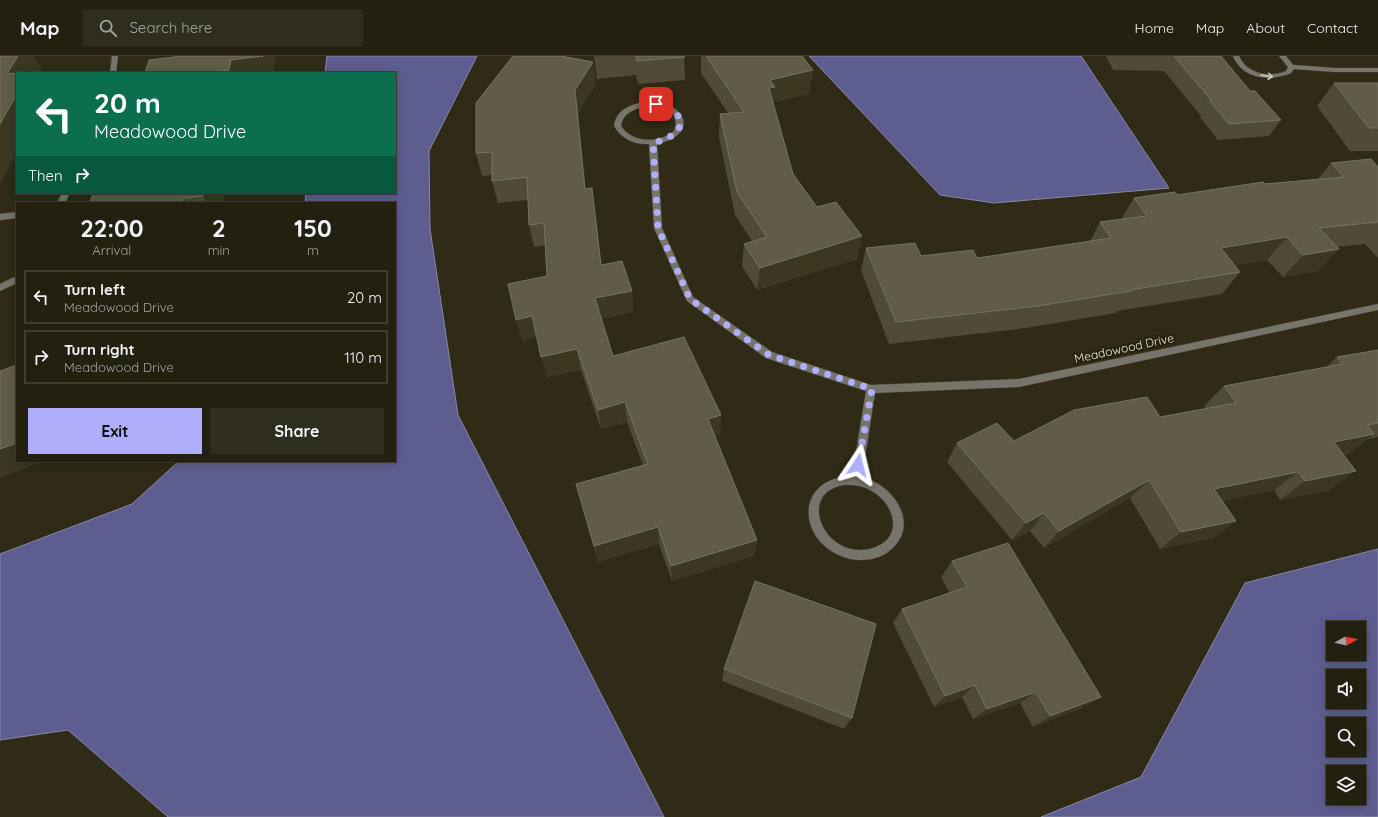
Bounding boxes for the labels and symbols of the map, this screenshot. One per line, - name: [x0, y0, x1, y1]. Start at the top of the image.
- one-way arrow: [1260, 72, 1273, 80]
- pin: [639, 87, 673, 121]
- street label: Meadowood Drive: [1073, 330, 1175, 366]
- position arrow: [837, 444, 879, 486]
- north arrow: [1326, 621, 1366, 661]

